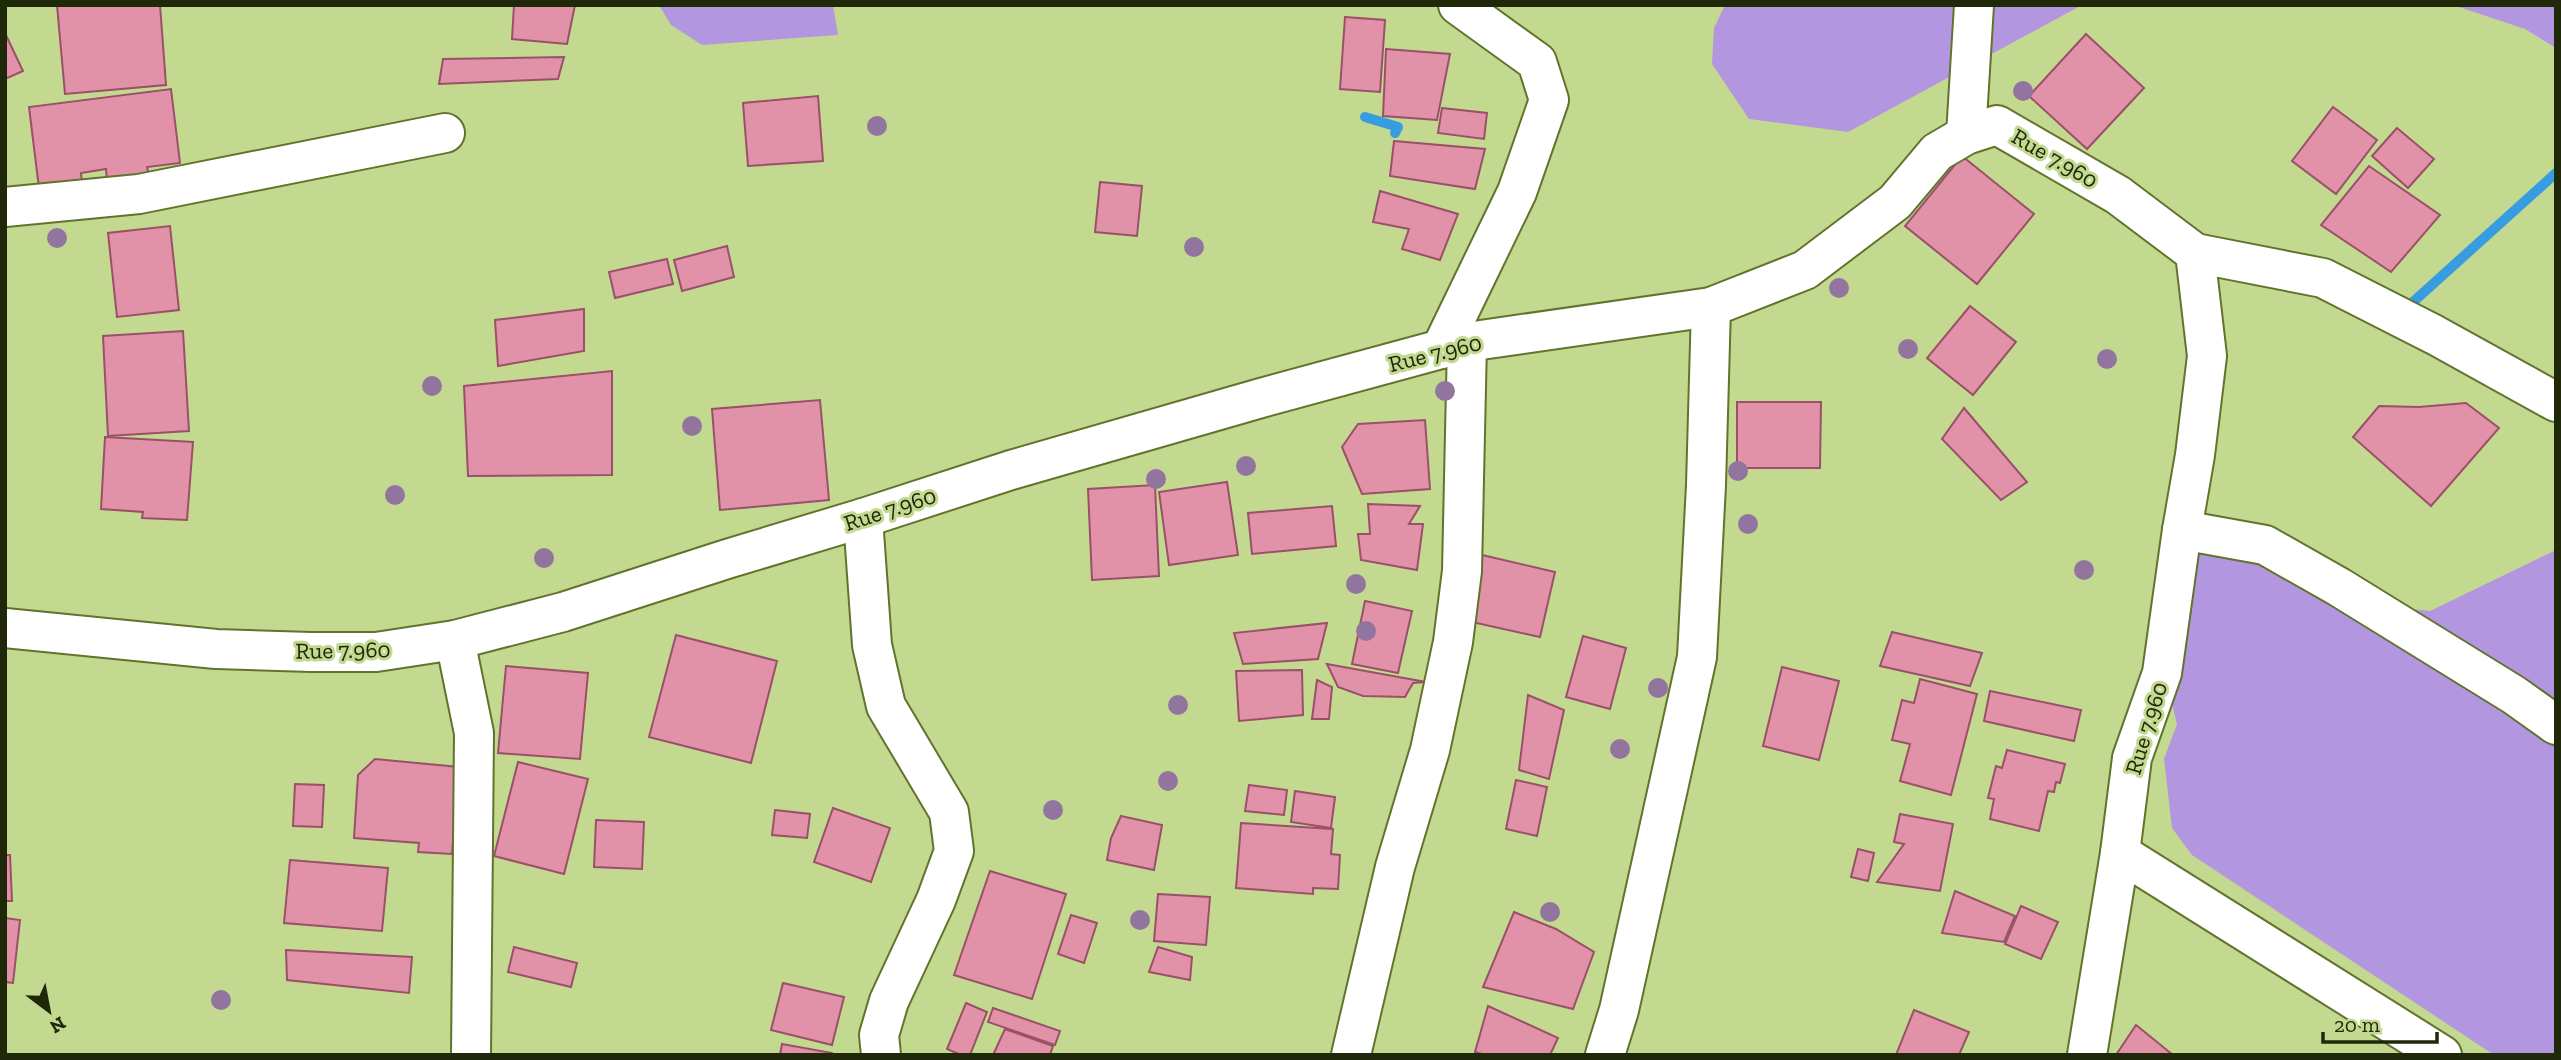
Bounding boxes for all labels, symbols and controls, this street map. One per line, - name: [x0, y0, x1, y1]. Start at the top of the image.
- street label: Rue 7.960: [2007, 122, 2103, 194]
- street label: Rue 7.960: [1385, 328, 1485, 378]
- street label: Rue 7.960: [840, 481, 940, 537]
- street label: Rue 7.960: [295, 635, 391, 665]
- street label: Rue 7.960: [2119, 678, 2173, 778]
- north arrow: [14, 976, 84, 1046]
- scale bar: [2323, 1000, 2437, 1044]
- text: N: [46, 1011, 70, 1039]
- text: 20 m: [2334, 1012, 2380, 1037]

